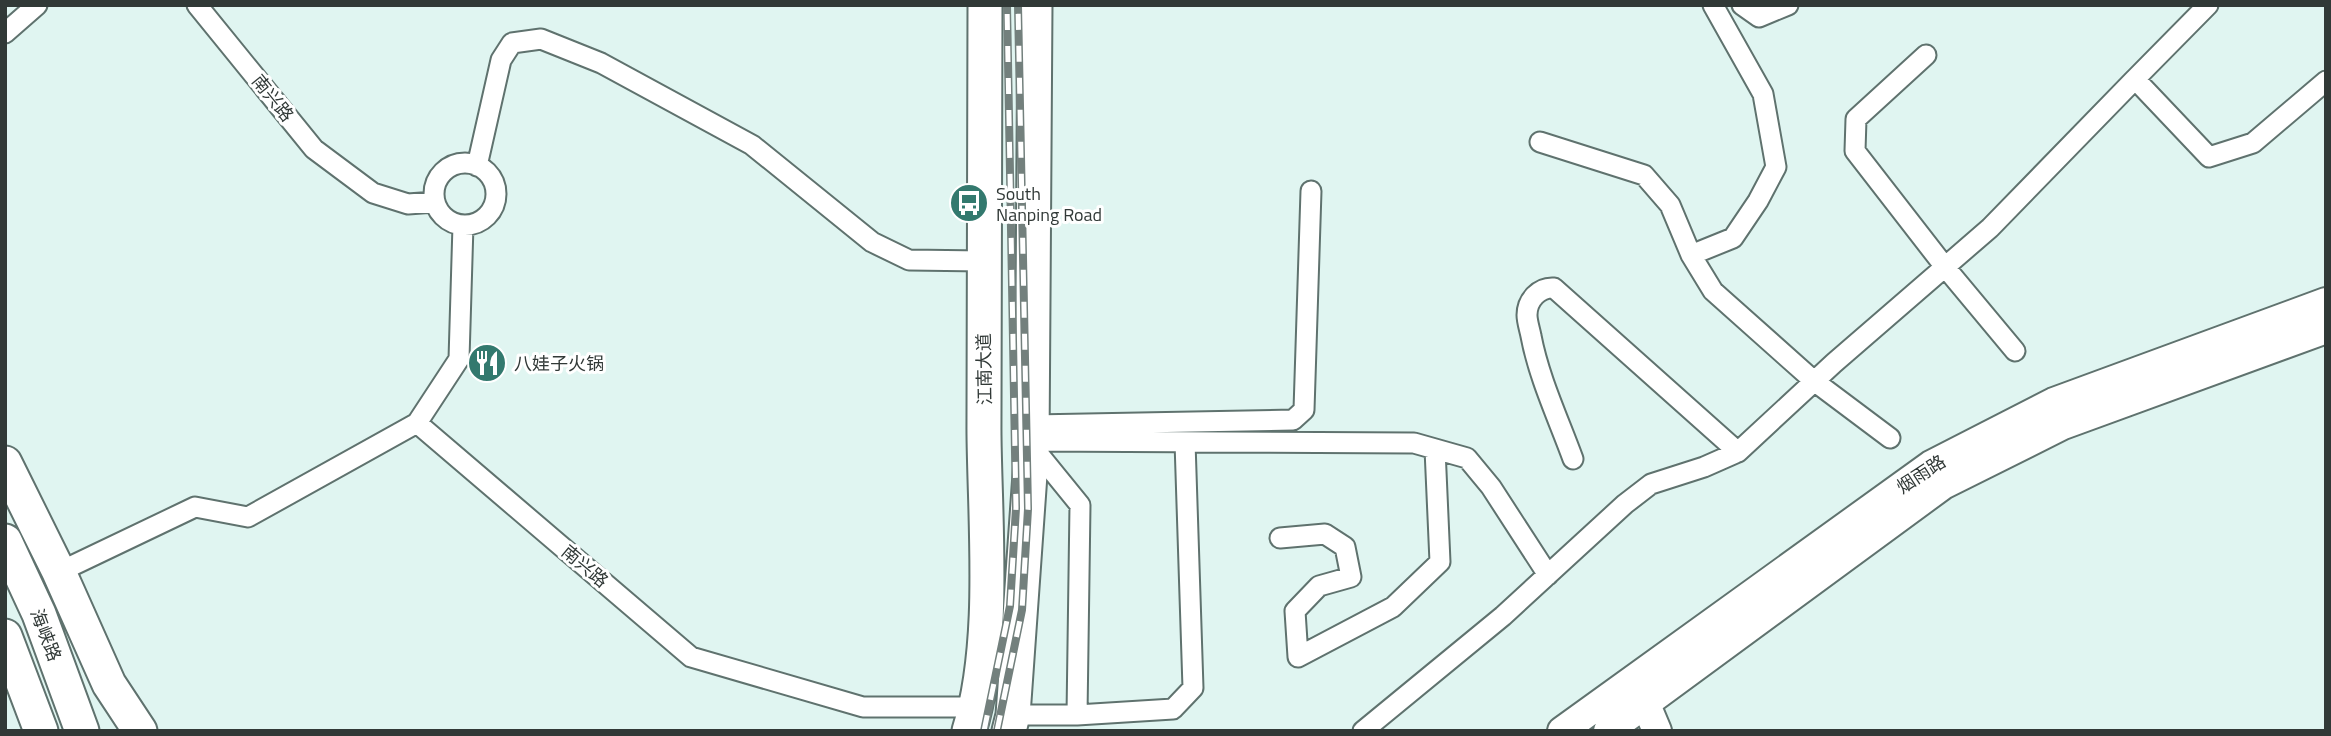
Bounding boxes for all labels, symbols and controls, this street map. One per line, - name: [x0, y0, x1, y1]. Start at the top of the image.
- street label: 南兴路: [246, 69, 300, 127]
- place label: South Nanping Road: [996, 180, 1102, 228]
- bus stop icon: South Nanping Road: [948, 182, 990, 224]
- street label: 江南大道: [970, 333, 998, 405]
- restaurant icon: 八娃子火锅: [466, 342, 508, 384]
- place label: 八娃子火锅: [514, 350, 604, 377]
- street label: 烟雨路: [1891, 448, 1951, 500]
- street label: 南兴路: [556, 538, 614, 594]
- street label: 海峡路: [24, 605, 68, 665]

